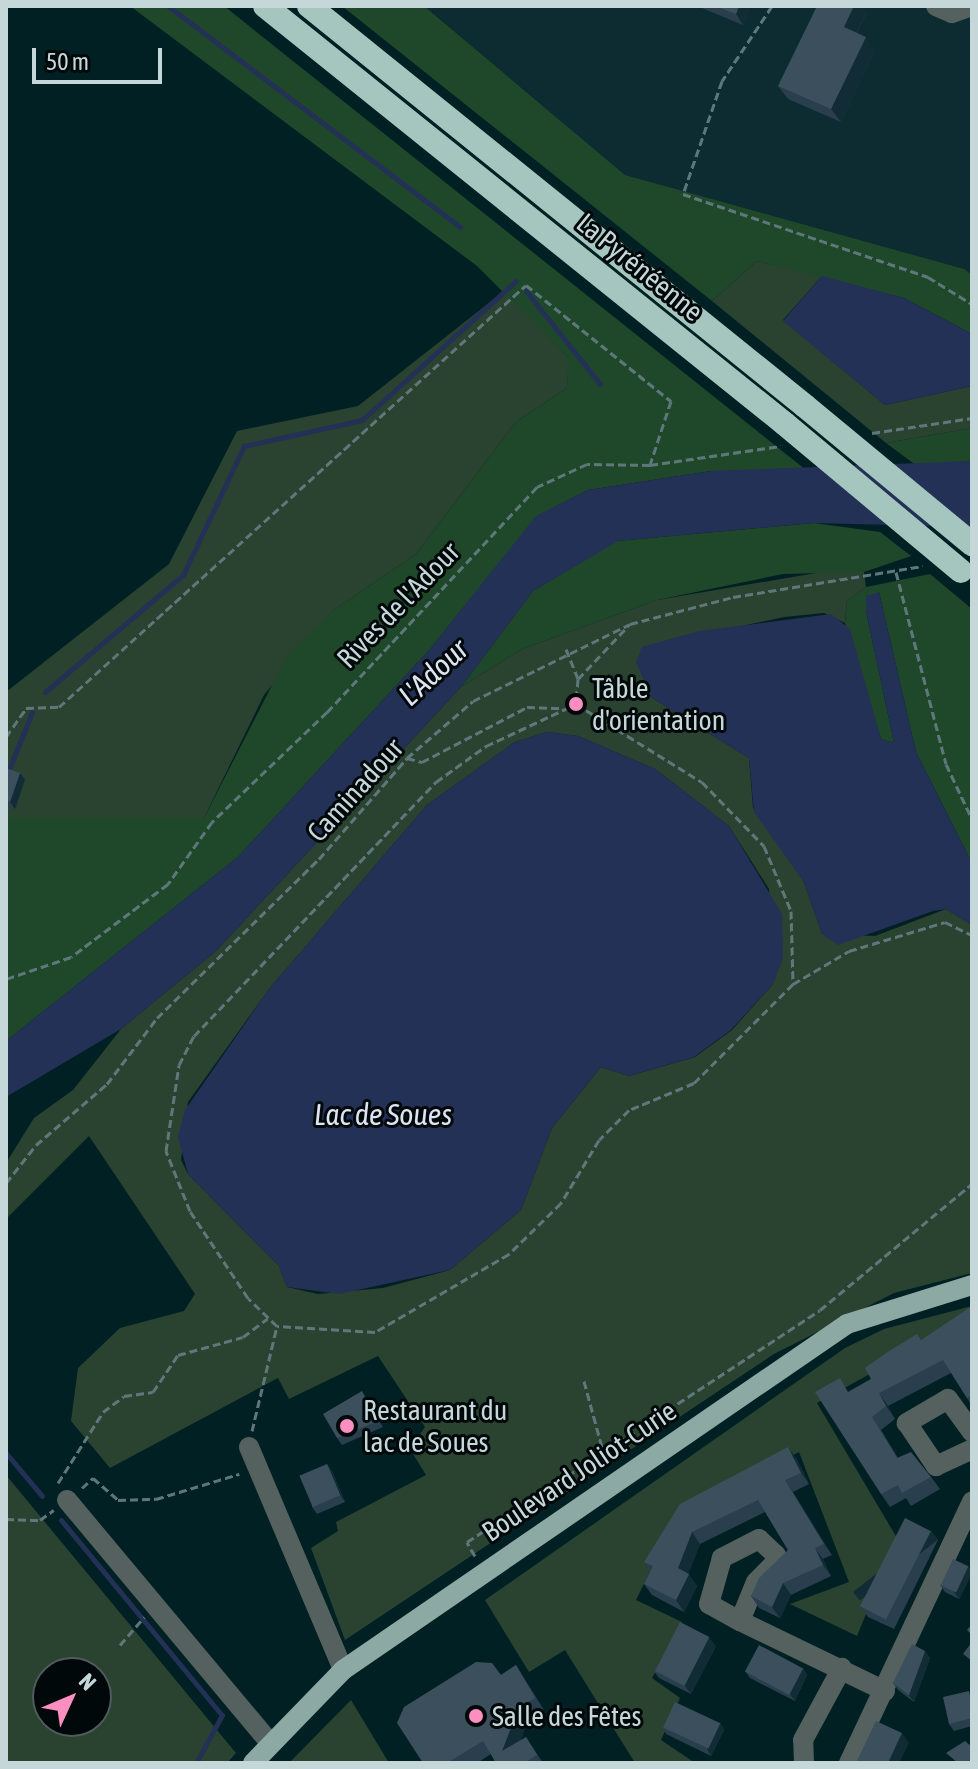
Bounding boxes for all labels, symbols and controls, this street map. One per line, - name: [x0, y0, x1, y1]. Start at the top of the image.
- scale bar: [36, 32, 166, 82]
- text: 50 m: [46, 48, 89, 75]
- street label: La Pyrénéenne: [570, 206, 710, 328]
- street label: Rives de l'Adour: [330, 535, 466, 675]
- water label: L'Adour: [391, 631, 475, 713]
- place label: Tâble d'orientation: [592, 671, 725, 737]
- marker: Tâble d'orientation: [567, 695, 585, 713]
- street label: Caminadour: [300, 732, 410, 848]
- water label: Lac de Soues: [314, 1096, 452, 1132]
- place label: Restaurant du lac de Soues: [363, 1393, 507, 1459]
- street label: Boulevard Joliot-Curie: [476, 1394, 682, 1548]
- marker: Restaurant du lac de Soues: [338, 1417, 356, 1435]
- north arrow: [32, 1657, 112, 1737]
- text: N: [74, 1668, 102, 1695]
- place label: Salle des Fêtes: [492, 1699, 641, 1733]
- marker: Salle des Fêtes: [467, 1707, 485, 1725]

